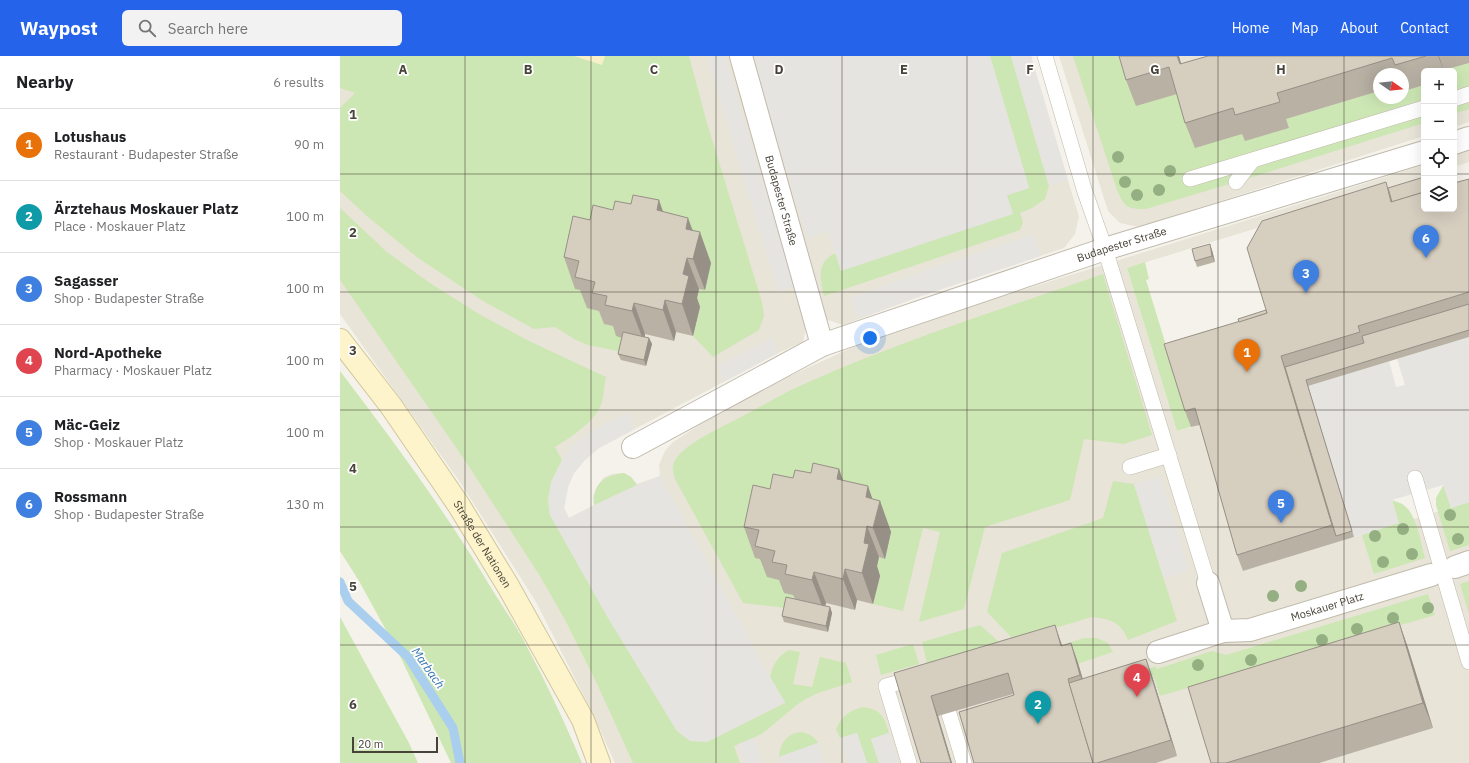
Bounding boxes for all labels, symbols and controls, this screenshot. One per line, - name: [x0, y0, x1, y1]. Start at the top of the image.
- search box: [122, 10, 402, 46]
- text: Waypost: [20, 16, 98, 40]
- icon: search: [136, 17, 158, 39]
- text: Search here: [168, 19, 248, 38]
- text: Home: [1232, 19, 1269, 37]
- text: Map: [1291, 19, 1318, 37]
- text: About: [1340, 19, 1378, 37]
- text: Contact: [1400, 19, 1449, 37]
- text: A: [399, 61, 408, 78]
- text: B: [524, 61, 533, 78]
- text: C: [650, 61, 659, 78]
- text: D: [774, 61, 784, 78]
- text: E: [900, 61, 908, 78]
- text: F: [1026, 61, 1034, 78]
- text: G: [1150, 61, 1160, 78]
- text: H: [1276, 61, 1286, 78]
- north arrow: [1373, 68, 1409, 104]
- map controls: [1421, 68, 1457, 212]
- button: +: [1421, 68, 1457, 104]
- text: Nearby: [16, 71, 74, 93]
- text: 6 results: [273, 74, 324, 91]
- button: −: [1421, 104, 1457, 140]
- text: 1: [349, 106, 357, 123]
- text: Lotushaus: [54, 127, 126, 146]
- text: 1: [25, 136, 33, 153]
- text: 90 m: [294, 136, 324, 153]
- button: locate: [1421, 140, 1457, 176]
- text: Restaurant · Budapester Straße: [54, 146, 238, 163]
- street label: Budapester Straße: [762, 154, 801, 247]
- button: layers: [1421, 176, 1457, 212]
- text: Ärztehaus Moskauer Platz: [54, 199, 239, 218]
- text: 2: [25, 208, 33, 225]
- text: 100 m: [286, 208, 324, 225]
- text: Place · Moskauer Platz: [54, 218, 186, 235]
- text: 2: [349, 224, 357, 241]
- street label: Budapester Straße: [1075, 224, 1168, 265]
- pin: 6: [1413, 225, 1439, 258]
- pin: 3: [1293, 260, 1319, 293]
- text: Sagasser: [54, 271, 118, 290]
- text: 3: [25, 280, 33, 297]
- text: 100 m: [286, 280, 324, 297]
- text: Shop · Budapester Straße: [54, 290, 204, 307]
- your location: [860, 328, 880, 348]
- pin: 1: [1234, 339, 1260, 372]
- text: 3: [349, 342, 357, 359]
- text: Nord-Apotheke: [54, 343, 162, 362]
- text: 4: [25, 352, 33, 369]
- text: 100 m: [286, 352, 324, 369]
- text: Pharmacy · Moskauer Platz: [54, 362, 212, 379]
- text: Mäc-Geiz: [54, 415, 120, 434]
- text: 5: [25, 424, 33, 441]
- text: 100 m: [286, 424, 324, 441]
- text: Shop · Moskauer Platz: [54, 434, 183, 451]
- text: 4: [349, 460, 357, 477]
- text: Rossmann: [54, 487, 127, 506]
- pin: 5: [1268, 490, 1294, 523]
- text: 6: [25, 496, 33, 513]
- text: 130 m: [286, 496, 324, 513]
- street label: Straße der Nationen: [450, 498, 514, 590]
- text: Shop · Budapester Straße: [54, 506, 204, 523]
- text: 5: [349, 578, 357, 595]
- street label: Moskauer Platz: [1289, 589, 1365, 624]
- water label: Marbach: [409, 644, 448, 692]
- pin: 4: [1124, 664, 1150, 697]
- pin: 2: [1025, 691, 1051, 724]
- text: 6: [349, 696, 357, 713]
- scale bar: [352, 735, 438, 754]
- text: 20 m: [358, 737, 383, 751]

